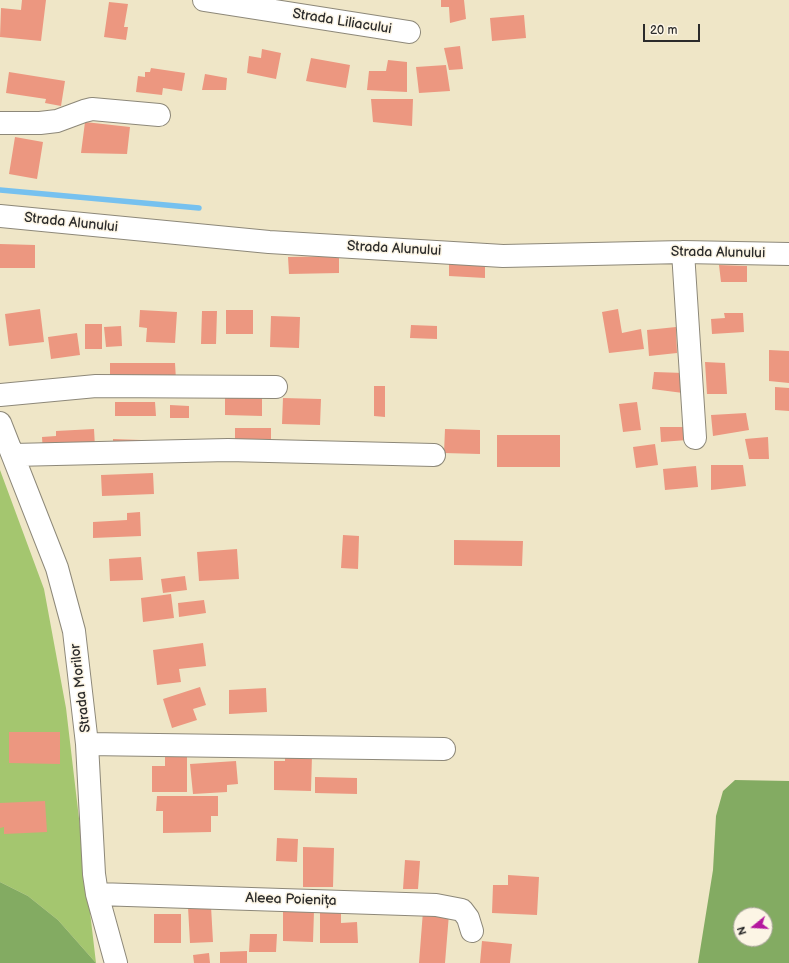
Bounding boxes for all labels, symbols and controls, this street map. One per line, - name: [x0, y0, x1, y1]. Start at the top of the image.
- street label: Strada Liliacului: [291, 6, 393, 38]
- scale bar: [645, 16, 702, 42]
- text: 20 m: [650, 23, 677, 38]
- street label: Strada Alunului: [23, 210, 119, 236]
- street label: Strada Alunului: [346, 238, 442, 260]
- street label: Strada Alunului: [671, 244, 765, 262]
- street label: Strada Morilor: [67, 643, 95, 733]
- street label: Aleea Poienița: [245, 890, 337, 910]
- north arrow: [733, 907, 773, 947]
- text: N: [735, 925, 750, 937]

